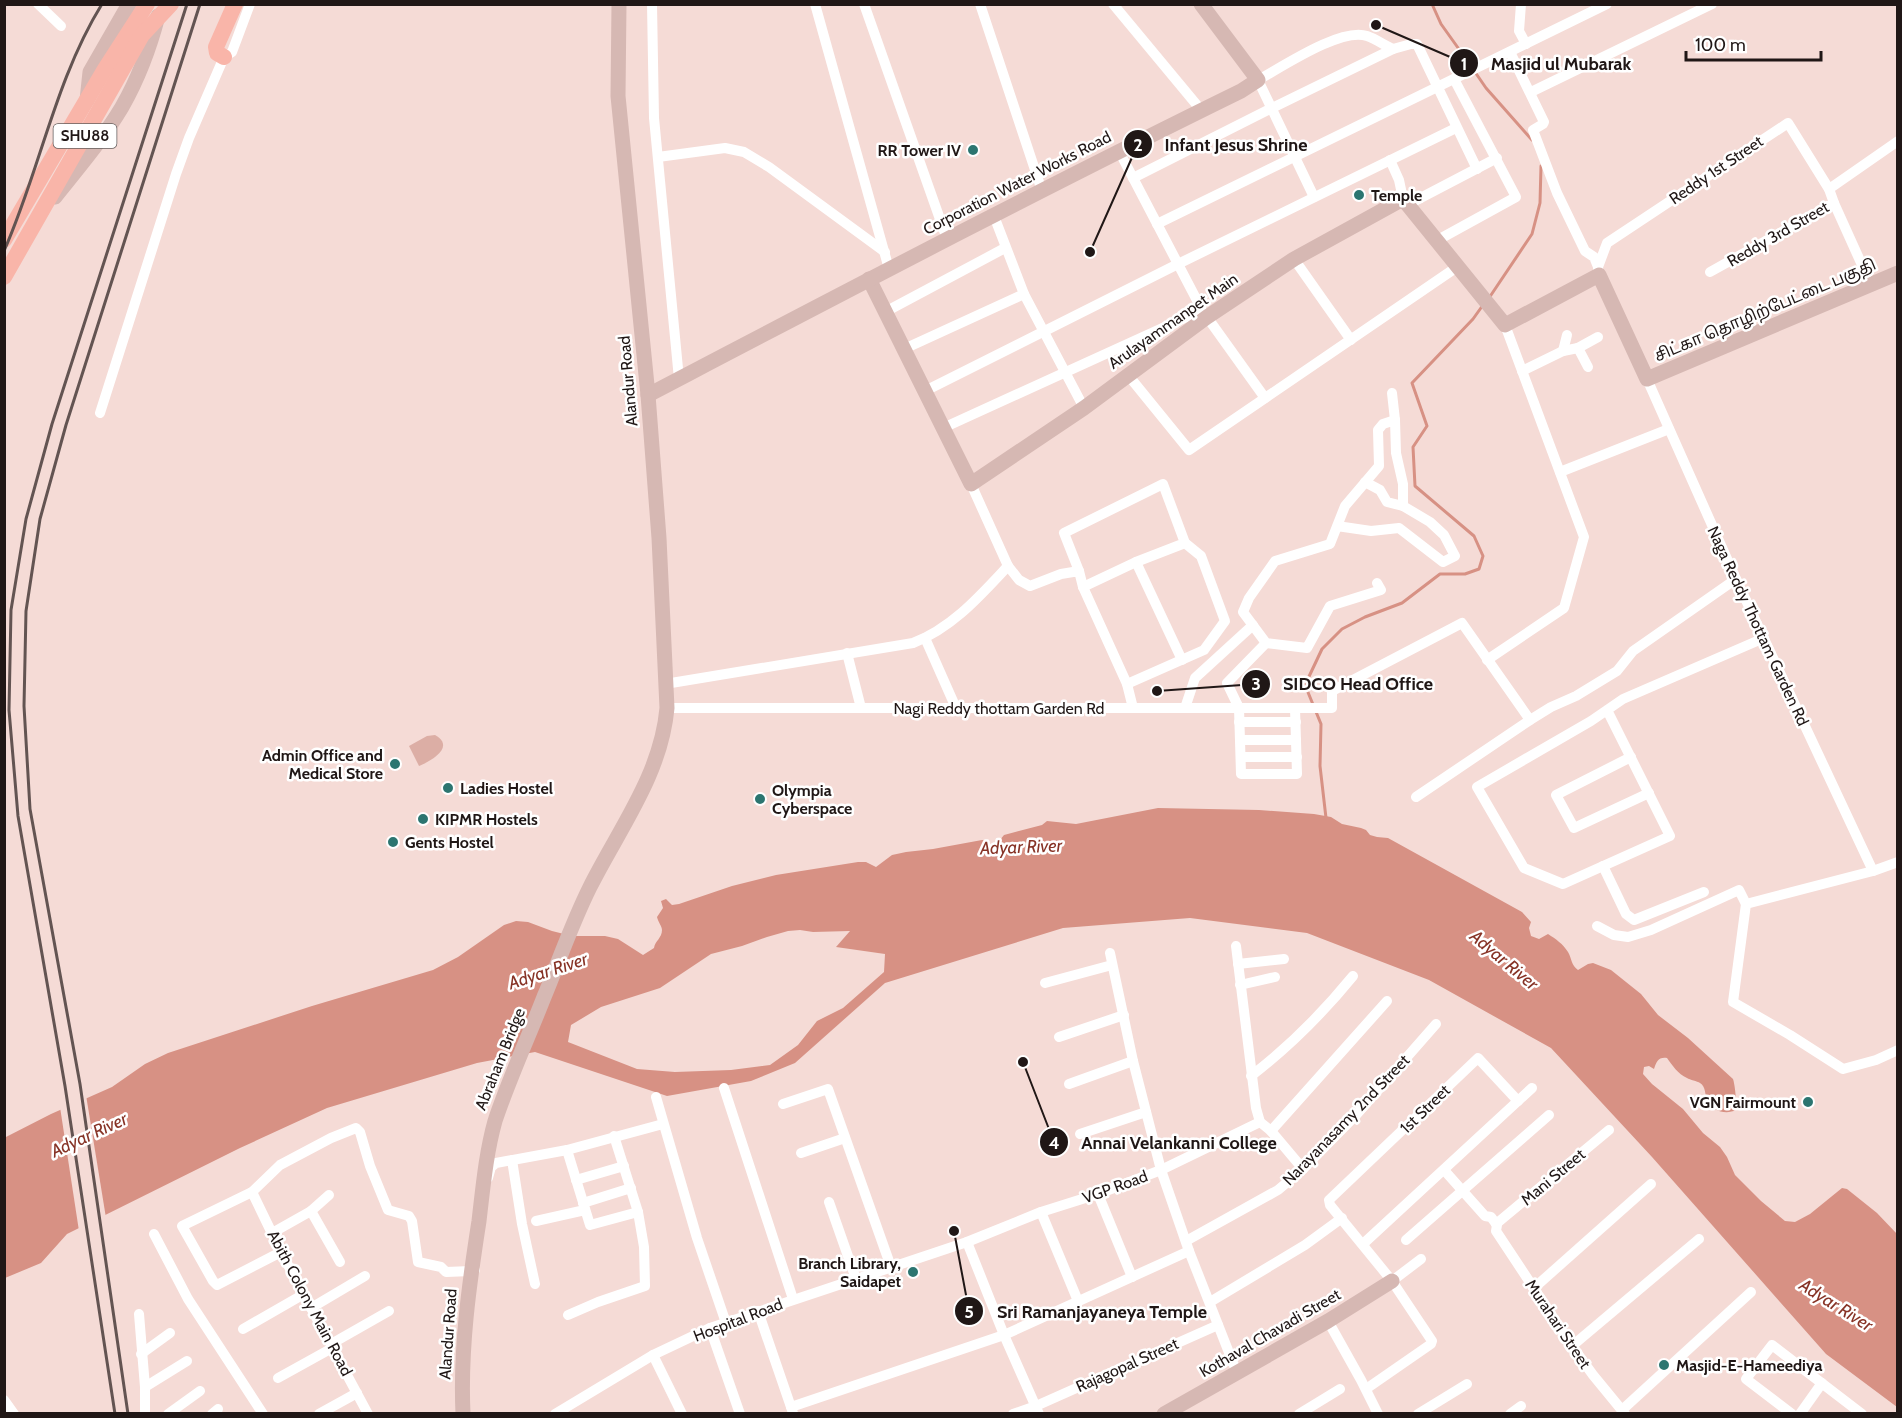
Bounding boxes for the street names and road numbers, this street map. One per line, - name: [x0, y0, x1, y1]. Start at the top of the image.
- road number: SHU88: [54, 124, 116, 148]
- street label: Corporation Water Works Road: [920, 127, 1114, 239]
- street label: Reddy 1st Street: [1666, 131, 1767, 208]
- street label: Reddy 3rd Street: [1724, 197, 1833, 271]
- street label: சிட்கா தொழிற்பேட்டை பகுதி: [1651, 255, 1879, 367]
- street label: Arulayammanpet Main: [1105, 269, 1241, 373]
- street label: Alandur Road: [615, 335, 641, 427]
- street label: Naga Reddy Thottam Garden Rd: [1703, 523, 1813, 729]
- street label: Nagi Reddy thottam Garden Rd: [894, 699, 1105, 718]
- street label: Abraham Bridge: [471, 1005, 529, 1113]
- street label: Narayanasamy 2nd Street: [1279, 1050, 1414, 1189]
- street label: 1st Street: [1396, 1080, 1454, 1137]
- street label: Mani Street: [1517, 1144, 1589, 1209]
- street label: VGP Road: [1080, 1166, 1150, 1208]
- street label: Abith Colony Main Road: [264, 1227, 356, 1379]
- street label: Murahari Street: [1521, 1276, 1595, 1373]
- street label: Kothaval Chavadi Street: [1196, 1285, 1344, 1381]
- street label: Alandur Road: [435, 1288, 461, 1380]
- street label: Hospital Road: [691, 1294, 785, 1346]
- street label: Rajagopal Street: [1073, 1334, 1182, 1396]

